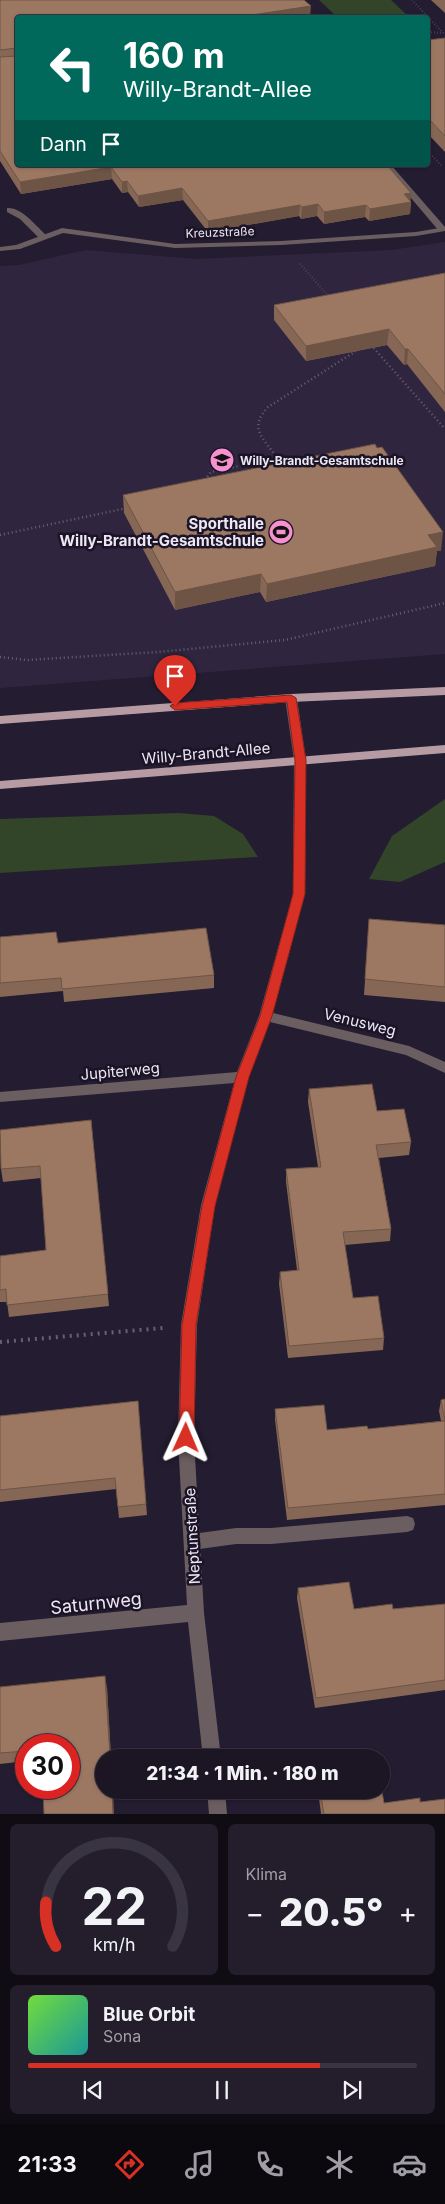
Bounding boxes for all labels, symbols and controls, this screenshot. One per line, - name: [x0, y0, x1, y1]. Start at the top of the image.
- text: 160 m: [123, 34, 225, 76]
- icon: left: [40, 35, 105, 100]
- text: Willy-Brandt-Allee: [123, 76, 312, 102]
- icon: arrive: [97, 130, 125, 158]
- text: Dann: [40, 133, 87, 156]
- street label: Kreuzstraße: [185, 223, 255, 241]
- school or university icon: Willy-Brandt-Gesamtschule: [209, 447, 235, 473]
- place label: Willy-Brandt-Gesamtschule: [240, 453, 404, 468]
- place label: Sporthalle Willy-Brandt-Gesamtschule: [60, 514, 264, 550]
- sports icon: Sporthalle Willy-Brandt-Gesamtschule: [268, 519, 294, 545]
- pin: [154, 655, 196, 706]
- icon: arrive: [161, 662, 189, 690]
- street label: Willy-Brandt-Allee: [141, 738, 271, 768]
- street label: Venusweg: [322, 1004, 398, 1040]
- street label: Jupiterweg: [80, 1058, 160, 1084]
- position arrow: [159, 1411, 211, 1463]
- street label: Neptunstraße: [180, 1487, 204, 1585]
- street label: Saturnweg: [49, 1588, 143, 1618]
- speed limit sign: 30: [15, 1734, 80, 1799]
- text: 21:34 · 1 Min. · 180 m: [146, 1762, 339, 1785]
- text: Klima: [246, 1864, 287, 1884]
- text: 22: [81, 1875, 147, 1938]
- text: 20.5°: [279, 1889, 384, 1935]
- text: −: [246, 1896, 264, 1930]
- text: +: [398, 1896, 417, 1930]
- text: km/h: [93, 1934, 135, 1955]
- text: Blue Orbit: [103, 2003, 195, 2026]
- text: Sona: [103, 2026, 141, 2046]
- icon: previous: [79, 2076, 107, 2104]
- icon: pause: [208, 2076, 236, 2104]
- icon: next: [338, 2076, 366, 2104]
- icon: directions: [112, 2147, 147, 2182]
- icon: music: [182, 2147, 217, 2182]
- icon: phone: [252, 2147, 287, 2182]
- icon: climate: [322, 2147, 357, 2182]
- icon: car: [392, 2147, 427, 2182]
- text: 21:33: [18, 2151, 77, 2177]

